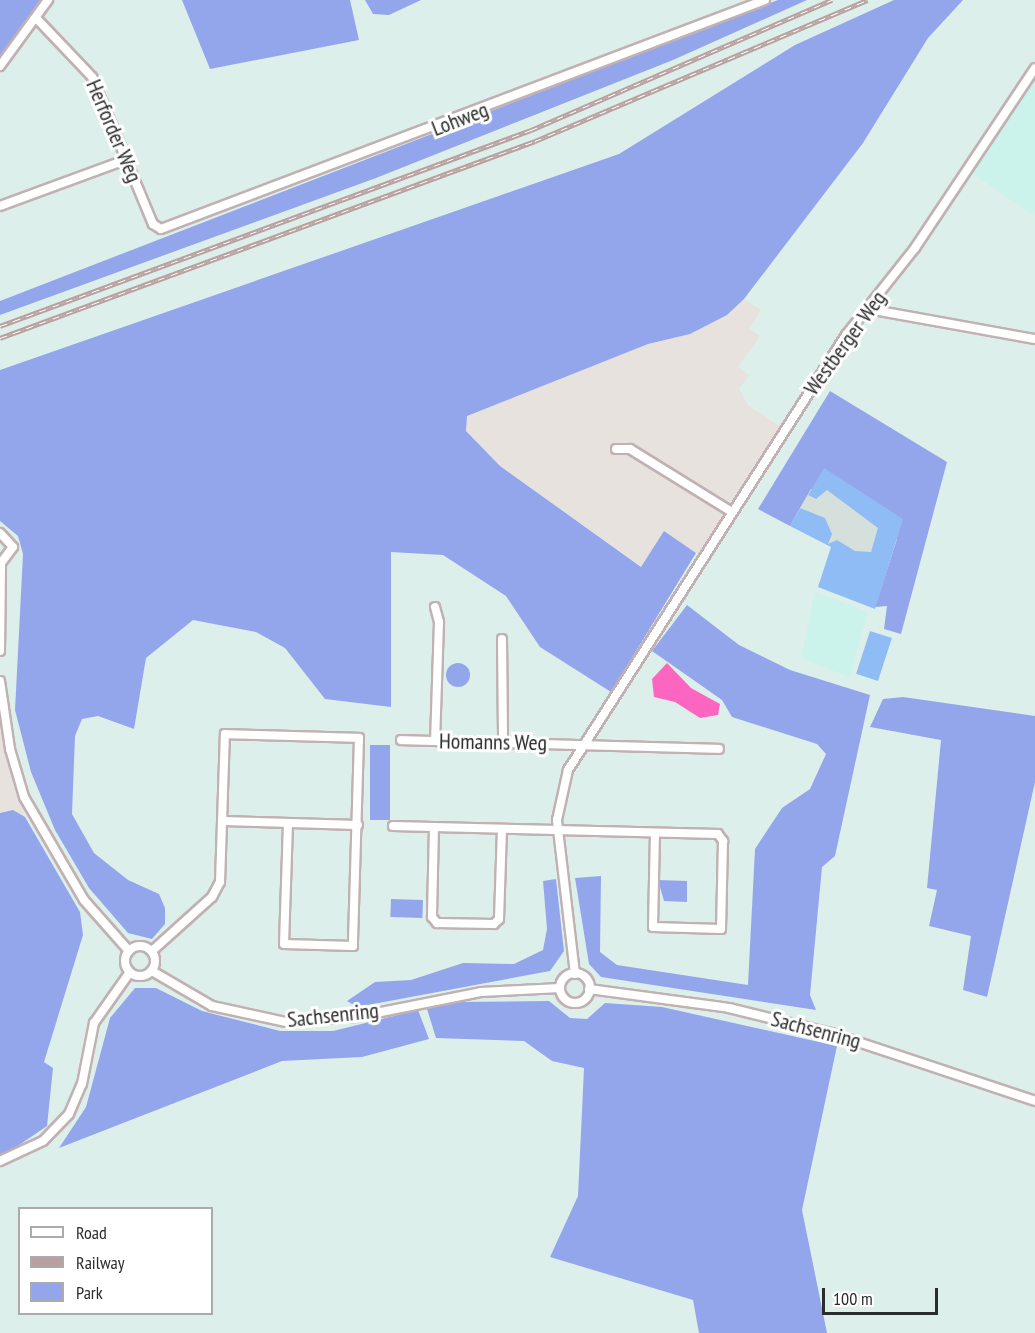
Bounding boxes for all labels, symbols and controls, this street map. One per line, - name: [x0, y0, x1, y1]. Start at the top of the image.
- street label: Herforder Weg: [80, 75, 148, 187]
- street label: Lohweg: [428, 96, 492, 142]
- street label: Westberger Weg: [798, 286, 892, 400]
- street label: Homanns Weg: [439, 728, 547, 756]
- street label: Sachsenring: [286, 997, 380, 1033]
- street label: Sachsenring: [768, 1005, 864, 1055]
- legend: [18, 1207, 213, 1315]
- text: Road: [76, 1221, 107, 1244]
- text: Railway: [76, 1251, 125, 1274]
- scale bar: [825, 1276, 940, 1314]
- text: Park: [76, 1281, 103, 1304]
- text: 100 m: [833, 1287, 873, 1310]

